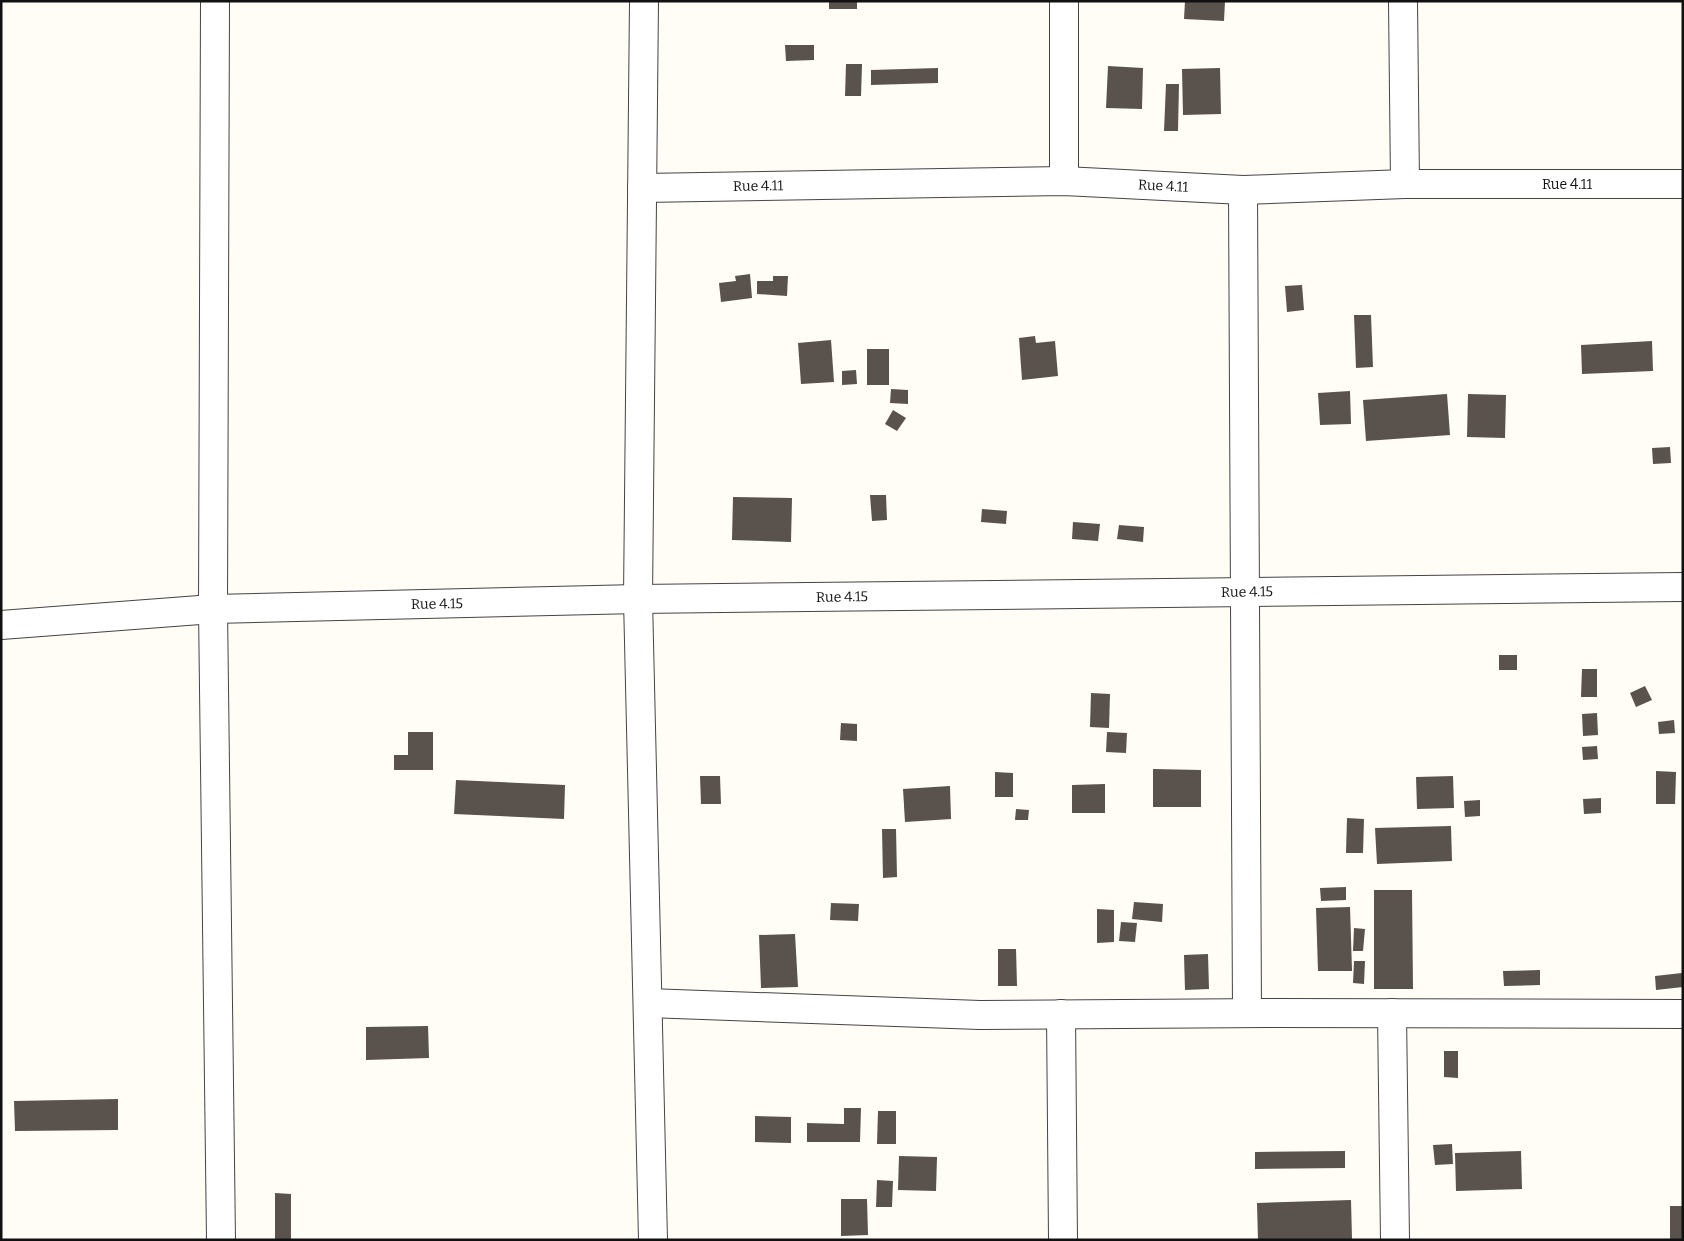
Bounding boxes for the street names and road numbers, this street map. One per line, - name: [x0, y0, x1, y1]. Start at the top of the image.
- street label: Rue 4.11: [1137, 176, 1189, 196]
- street label: Rue 4.11: [1542, 176, 1592, 193]
- street label: Rue 4.11: [733, 177, 784, 195]
- street label: Rue 4.15: [1221, 583, 1273, 601]
- street label: Rue 4.15: [816, 588, 868, 606]
- street label: Rue 4.15: [411, 595, 463, 613]

